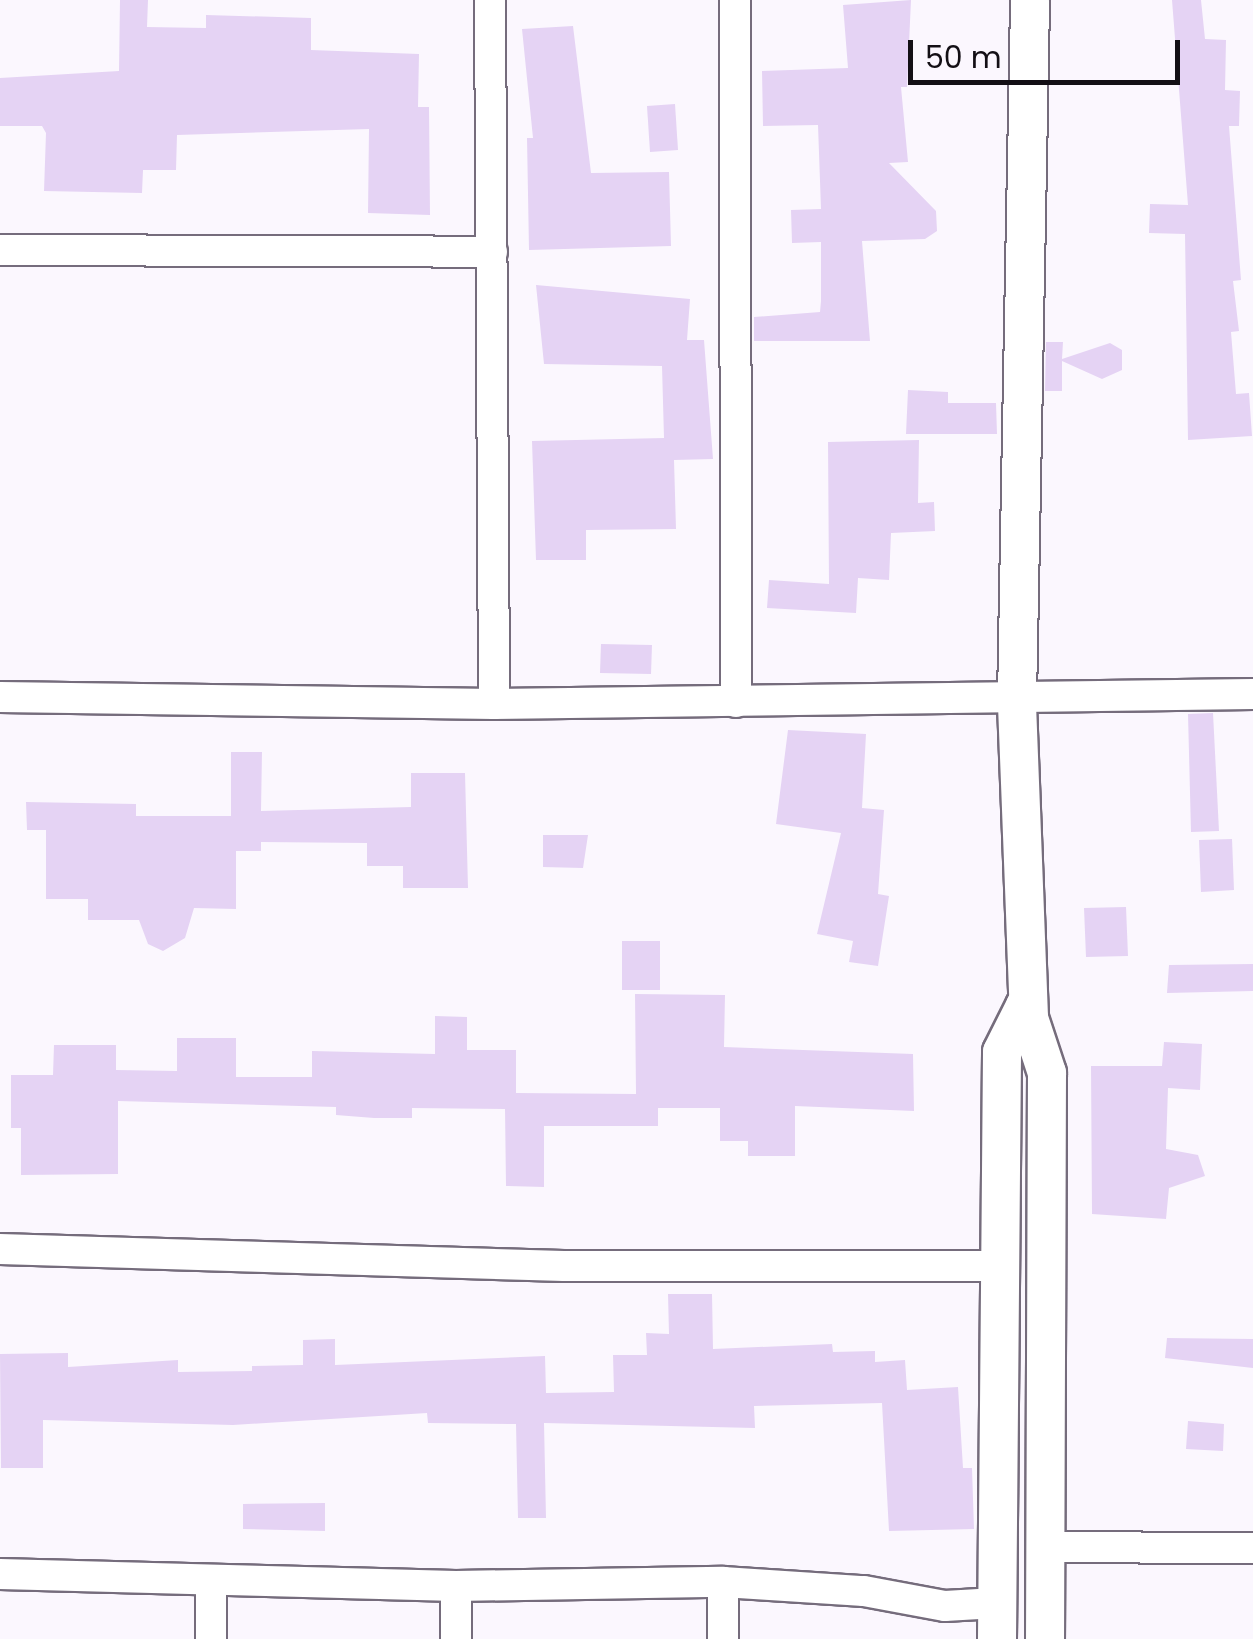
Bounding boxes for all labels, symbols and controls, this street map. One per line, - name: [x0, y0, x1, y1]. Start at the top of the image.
- scale bar: [913, 20, 1186, 82]
- text: 50 m: [925, 36, 1002, 79]

